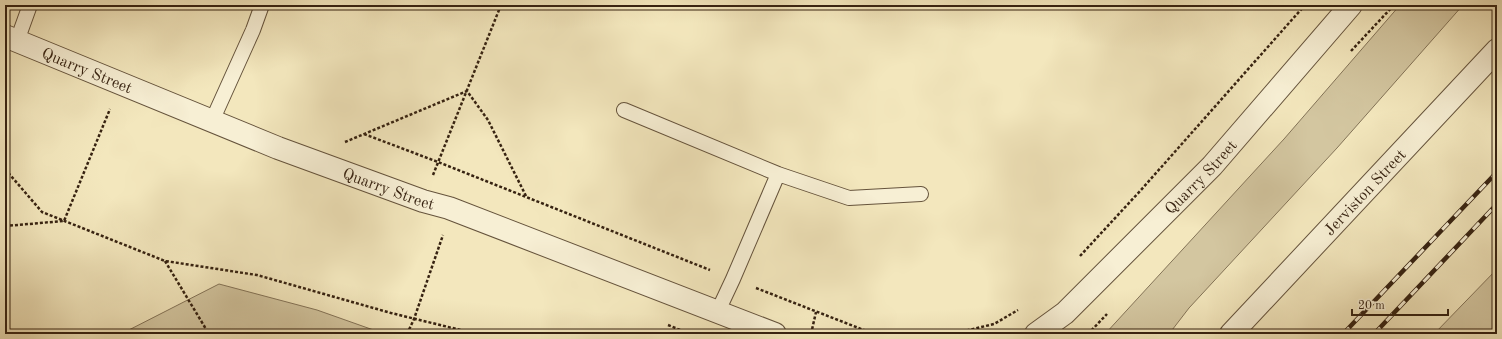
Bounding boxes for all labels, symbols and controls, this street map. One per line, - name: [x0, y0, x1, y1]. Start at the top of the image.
- street label: Quarry Street: [39, 46, 134, 97]
- street label: Quarry Street: [1163, 137, 1241, 218]
- street label: Jerviston Street: [1322, 147, 1410, 239]
- street label: Quarry Street: [340, 166, 436, 214]
- scale bar: [1352, 291, 1448, 317]
- text: 20 m: [1358, 300, 1385, 312]

